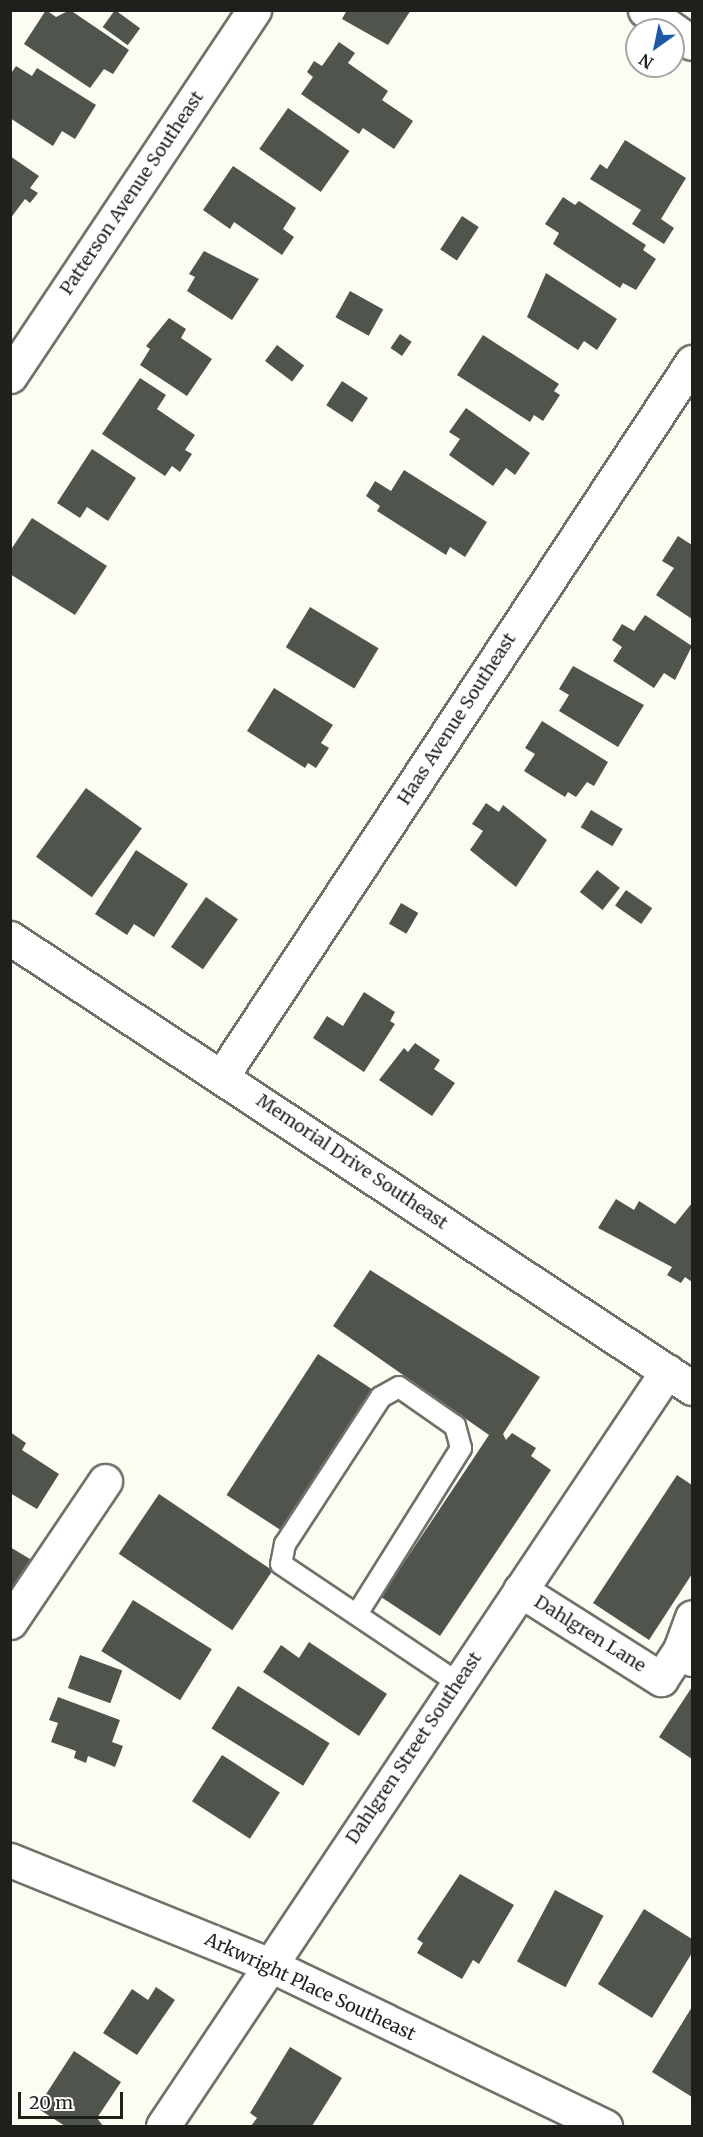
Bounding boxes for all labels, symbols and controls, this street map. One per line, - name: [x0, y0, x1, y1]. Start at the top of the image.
- north arrow: [625, 18, 685, 78]
- text: N: [636, 50, 657, 73]
- street label: Patterson Avenue Southeast: [56, 87, 208, 299]
- street label: Haas Avenue Southeast: [393, 629, 521, 809]
- street label: Memorial Drive Southeast: [252, 1090, 452, 1234]
- street label: Dahlgren Lane: [530, 1591, 650, 1677]
- street label: Dahlgren Street Southeast: [342, 1648, 486, 1848]
- street label: Arkwright Place Southeast: [201, 1929, 419, 2045]
- scale bar: [21, 2080, 126, 2118]
- text: 20 m: [29, 2091, 73, 2114]

